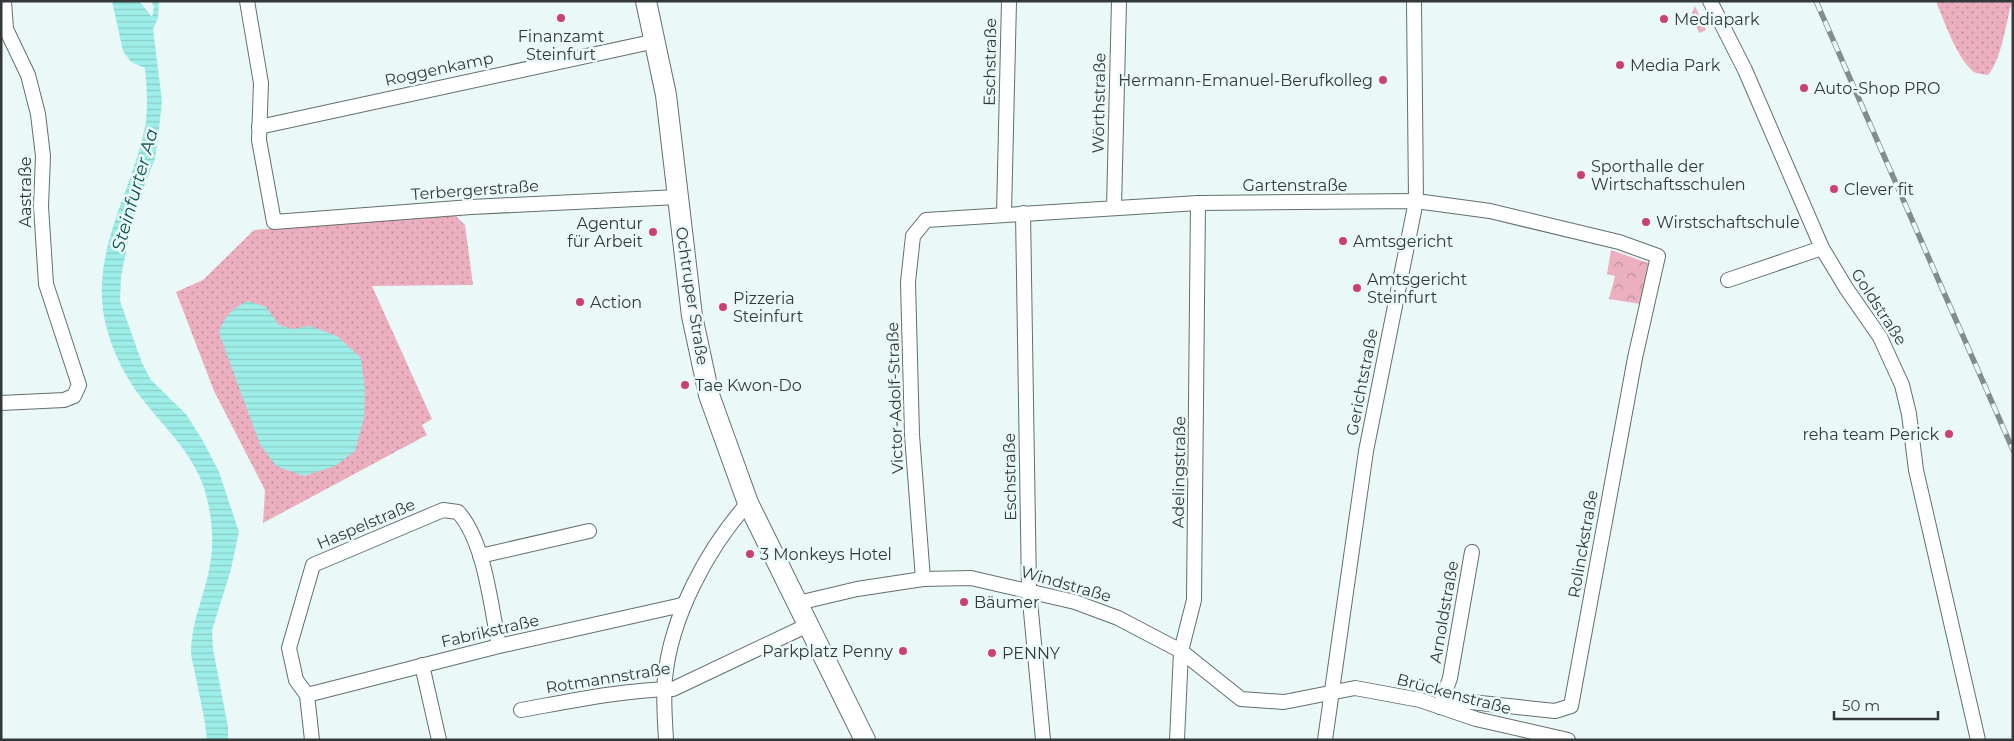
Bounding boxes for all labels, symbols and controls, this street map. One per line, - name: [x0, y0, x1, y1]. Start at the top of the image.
- place label: Mediapark: [1674, 10, 1760, 29]
- marker: Finanzamt Steinfurt: [555, 12, 567, 24]
- marker: Mediapark: [1658, 13, 1670, 25]
- street label: Eschstraße: [980, 18, 1000, 106]
- place label: Finanzamt Steinfurt: [518, 27, 605, 64]
- street label: Roggenkamp: [383, 48, 495, 90]
- street label: Wörthstraße: [1089, 52, 1109, 154]
- place label: Media Park: [1630, 56, 1721, 75]
- marker: Media Park: [1614, 59, 1626, 71]
- place label: Hermann-Emanuel-Berufkolleg: [1118, 71, 1373, 90]
- marker: Hermann-Emanuel-Berufkolleg: [1377, 74, 1389, 86]
- place label: Auto-Shop PRO: [1814, 79, 1940, 98]
- marker: Auto-Shop PRO: [1798, 82, 1810, 94]
- water label: Steinfurter Aa: [107, 126, 163, 254]
- street label: Aastraße: [16, 157, 35, 227]
- place label: Sporthalle der Wirtschaftsschulen: [1591, 157, 1746, 194]
- marker: Sporthalle der Wirtschaftsschulen: [1575, 169, 1587, 181]
- street label: Terbergerstraße: [411, 176, 539, 204]
- street label: Gartenstraße: [1243, 176, 1348, 195]
- place label: Clever fit: [1844, 180, 1915, 199]
- marker: Clever fit: [1828, 183, 1840, 195]
- place label: Wirstschaftschule: [1656, 213, 1800, 232]
- place label: Agentur für Arbeit: [567, 214, 643, 251]
- marker: Wirstschaftschule: [1640, 216, 1652, 228]
- street label: Ochtruper Straße: [672, 225, 712, 367]
- marker: Agentur für Arbeit: [647, 226, 659, 238]
- place label: Amtsgericht: [1353, 232, 1454, 251]
- marker: Amtsgericht: [1337, 235, 1349, 247]
- street label: Goldstraße: [1847, 265, 1911, 349]
- place label: Amtsgericht Steinfurt: [1367, 270, 1468, 307]
- marker: Amtsgericht Steinfurt: [1351, 282, 1363, 294]
- place label: Pizzeria Steinfurt: [733, 289, 804, 326]
- place label: Action: [590, 293, 642, 312]
- marker: Action: [574, 296, 586, 308]
- marker: Pizzeria Steinfurt: [717, 301, 729, 313]
- street label: Victor-Adolf-Straße: [883, 322, 907, 474]
- street label: Gerichtstraße: [1342, 327, 1382, 437]
- place label: Tae Kwon-Do: [695, 376, 802, 395]
- marker: Tae Kwon-Do: [679, 379, 691, 391]
- street label: Adelingstraße: [1169, 416, 1189, 528]
- place label: reha team Perick: [1802, 425, 1939, 444]
- marker: reha team Perick: [1943, 428, 1955, 440]
- street label: Eschstraße: [1000, 433, 1020, 521]
- street label: Rolinckstraße: [1564, 489, 1602, 599]
- street label: Haspelstraße: [314, 495, 418, 553]
- place label: 3 Monkeys Hotel: [760, 545, 892, 564]
- marker: 3 Monkeys Hotel: [744, 548, 756, 560]
- street label: Arnoldstraße: [1426, 559, 1462, 665]
- street label: Windstraße: [1019, 562, 1113, 606]
- place label: Bäumer: [974, 593, 1039, 612]
- marker: Bäumer: [958, 596, 970, 608]
- street label: Fabrikstraße: [439, 611, 541, 651]
- place label: Parkplatz Penny: [762, 642, 893, 661]
- place label: PENNY: [1002, 644, 1061, 663]
- marker: Parkplatz Penny: [897, 645, 909, 657]
- marker: PENNY: [986, 647, 998, 659]
- street label: Rotmannstraße: [544, 659, 672, 697]
- street label: Brückenstraße: [1395, 670, 1513, 718]
- scale bar: [1834, 688, 1938, 720]
- text: 50 m: [1842, 696, 1880, 715]

